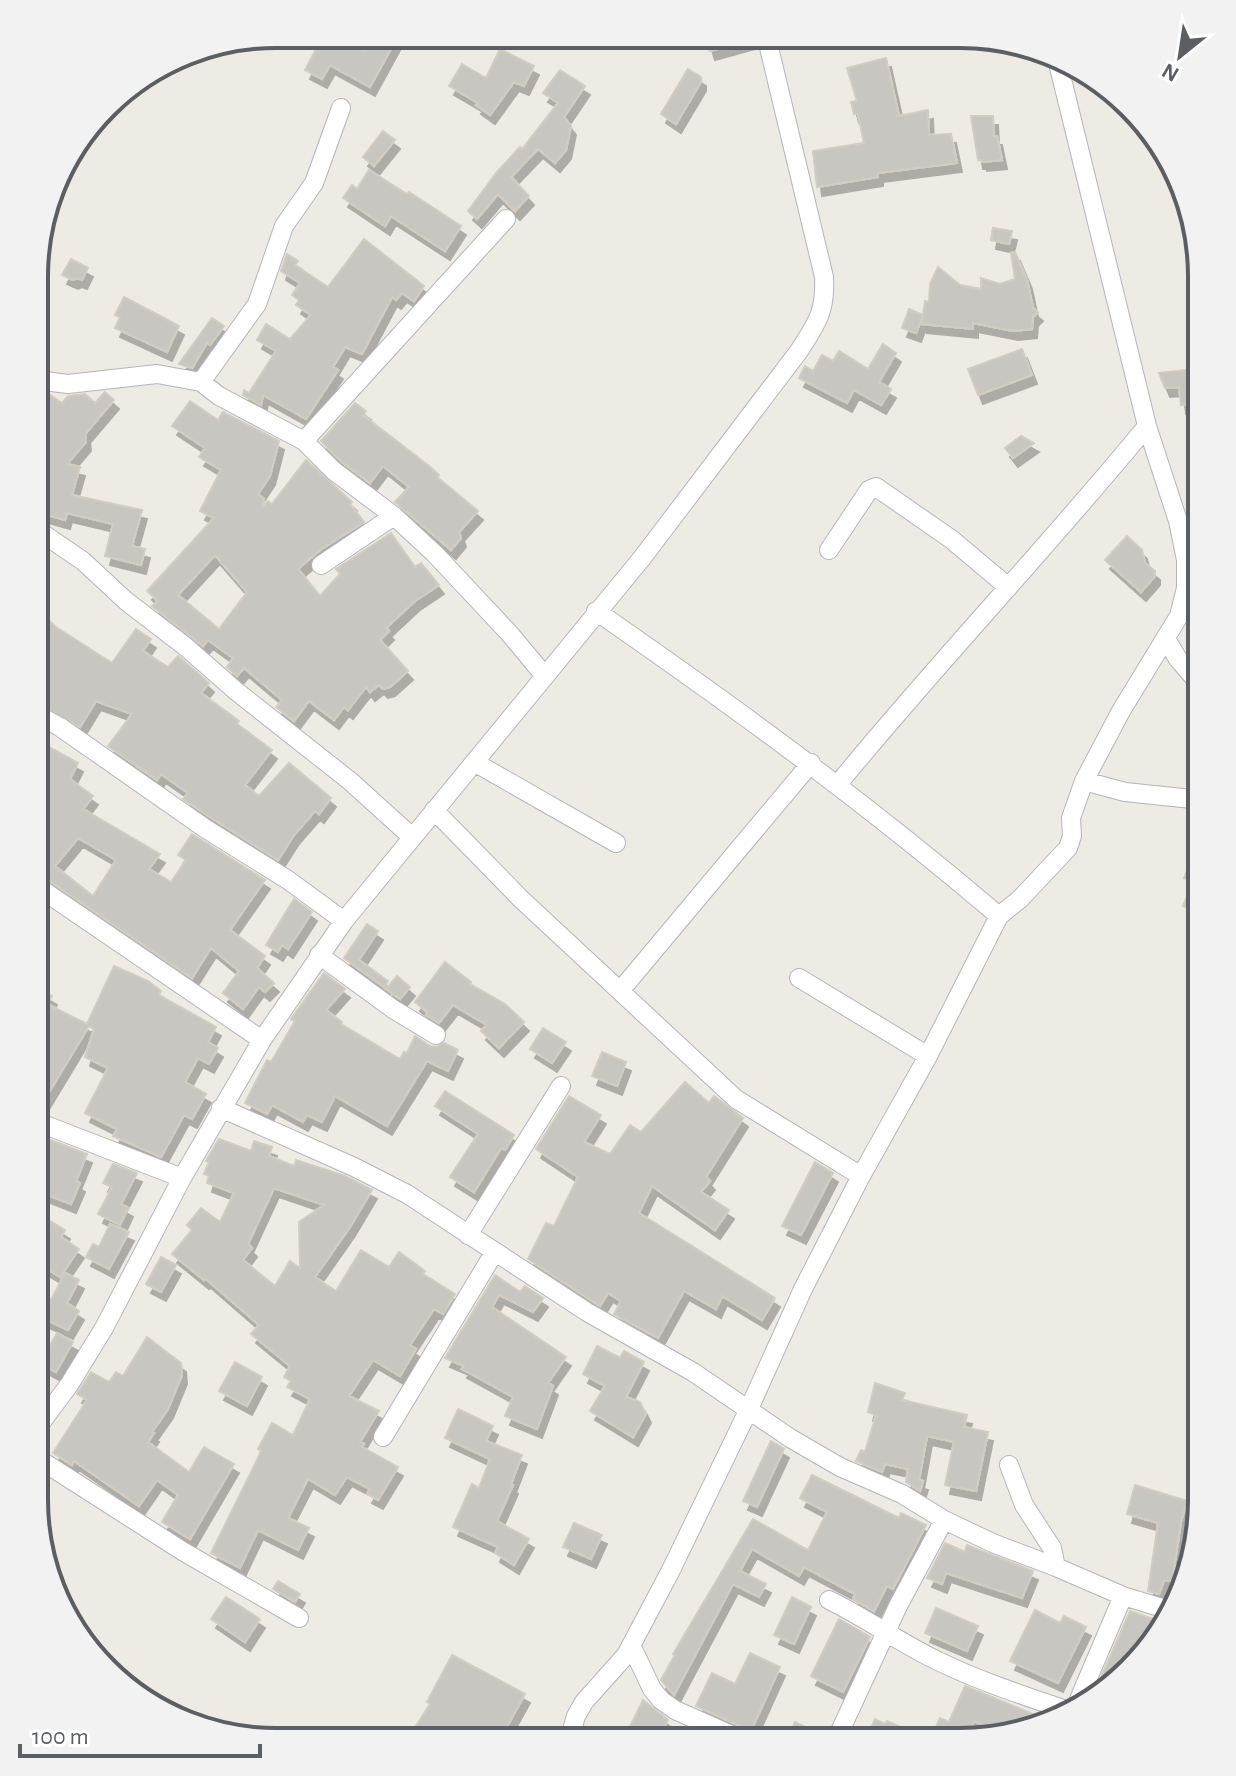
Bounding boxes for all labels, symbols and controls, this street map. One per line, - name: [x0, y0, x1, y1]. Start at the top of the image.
- north arrow: [1140, 16, 1220, 96]
- text: N: [1158, 59, 1183, 86]
- scale bar: [20, 1708, 260, 1758]
- text: 100 m: [32, 1725, 89, 1749]

